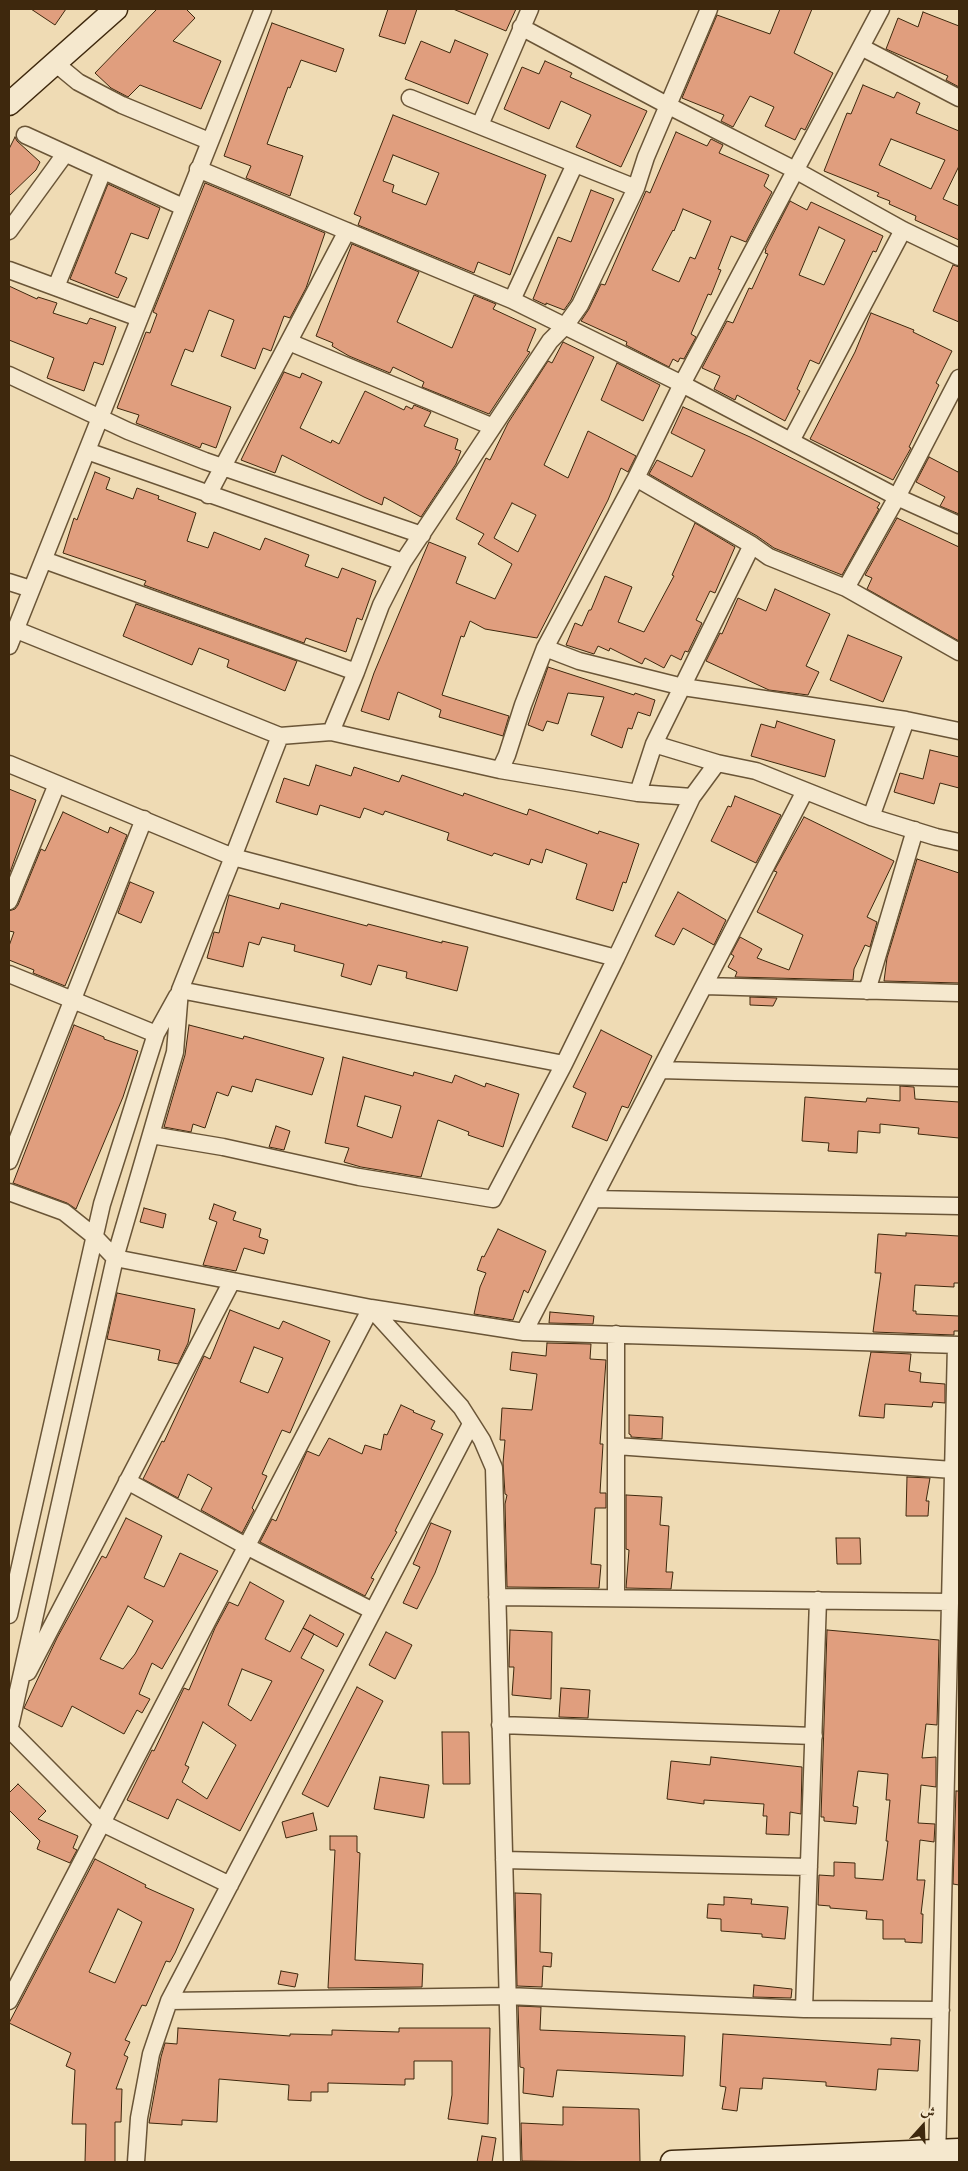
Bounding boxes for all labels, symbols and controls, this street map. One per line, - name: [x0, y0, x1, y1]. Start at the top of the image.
- north arrow: [898, 2101, 948, 2151]
- text: ش: [919, 2101, 938, 2123]

